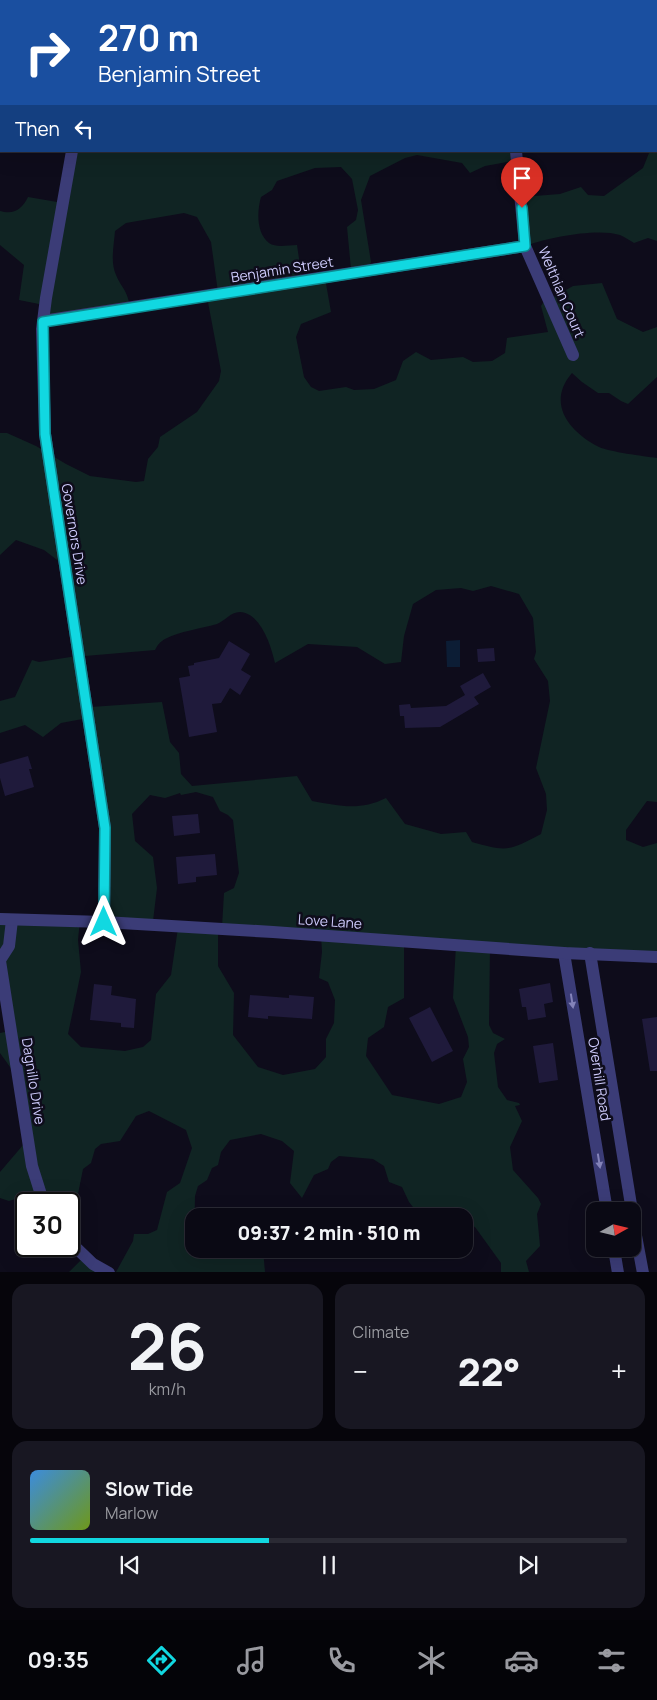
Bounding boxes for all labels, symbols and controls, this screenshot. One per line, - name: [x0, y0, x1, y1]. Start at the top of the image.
- text: 270 m: [98, 14, 199, 62]
- icon: right: [15, 20, 80, 85]
- text: Benjamin Street: [98, 59, 261, 89]
- icon: left: [70, 115, 98, 143]
- text: Then: [15, 116, 60, 142]
- pin: [501, 157, 543, 208]
- icon: arrive: [508, 164, 536, 192]
- street label: Welthian Court: [534, 244, 590, 341]
- street label: Benjamin Street: [229, 251, 335, 286]
- street label: Governors Drive: [58, 482, 92, 586]
- position arrow: [77, 895, 129, 947]
- street label: Love Lane: [297, 909, 363, 933]
- one-way arrow: [569, 993, 577, 1009]
- street label: Dagnillo Drive: [18, 1036, 50, 1126]
- street label: Overhill Road: [584, 1036, 616, 1122]
- one-way arrow: [595, 1153, 603, 1169]
- speed limit sign: 30: [15, 1192, 80, 1257]
- north arrow: [586, 1202, 641, 1258]
- map controls: [586, 1202, 641, 1257]
- text: 09:37 · 2 min · 510 m: [237, 1220, 421, 1246]
- text: 26: [128, 1301, 207, 1390]
- text: Climate: [353, 1321, 409, 1343]
- text: 22°: [458, 1345, 521, 1397]
- text: −: [353, 1352, 368, 1390]
- text: +: [611, 1352, 627, 1390]
- text: km/h: [149, 1378, 186, 1400]
- text: Slow Tide: [105, 1476, 193, 1502]
- text: Marlow: [105, 1502, 158, 1524]
- icon: previous: [116, 1551, 144, 1579]
- icon: pause: [315, 1551, 343, 1579]
- icon: next: [514, 1551, 542, 1579]
- icon: directions: [144, 1643, 179, 1678]
- icon: music: [234, 1643, 269, 1678]
- icon: phone: [324, 1643, 359, 1678]
- icon: climate: [414, 1643, 449, 1678]
- icon: car: [504, 1643, 539, 1678]
- icon: filters: [594, 1643, 629, 1678]
- text: 09:35: [28, 1645, 89, 1675]

